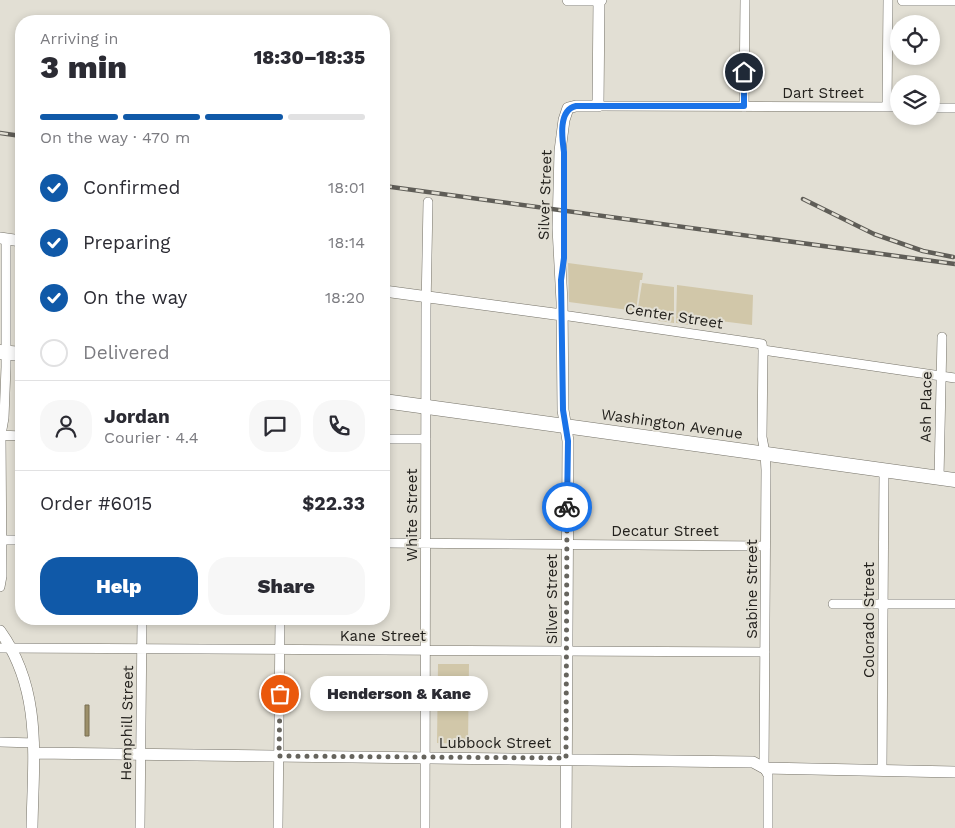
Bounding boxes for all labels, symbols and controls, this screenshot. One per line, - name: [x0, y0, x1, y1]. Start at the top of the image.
- map controls: [890, 15, 940, 125]
- button: locate: [890, 15, 940, 65]
- text: Arriving in: [40, 29, 118, 48]
- text: 18:30–18:35: [254, 46, 365, 69]
- text: 3 min: [40, 48, 127, 86]
- pin: [723, 51, 765, 93]
- icon: home: [730, 58, 758, 86]
- button: layers: [890, 75, 940, 125]
- street label: Dart Street: [782, 84, 864, 102]
- text: On the way · 470 m: [40, 128, 190, 147]
- street label: Silver Street: [534, 149, 556, 240]
- icon: check: [40, 174, 68, 202]
- text: Confirmed: [83, 176, 180, 199]
- text: 18:01: [328, 178, 365, 197]
- icon: check: [40, 229, 68, 257]
- text: Preparing: [83, 231, 170, 254]
- text: 18:14: [328, 233, 365, 252]
- icon: check: [40, 284, 68, 312]
- text: On the way: [83, 286, 187, 309]
- text: 18:20: [325, 288, 365, 307]
- street label: Center Street: [624, 299, 725, 333]
- text: Delivered: [83, 341, 170, 364]
- street label: Ash Place: [916, 371, 936, 443]
- button: person: [40, 400, 92, 452]
- button: chat: [249, 400, 301, 452]
- button: phone: [313, 400, 365, 452]
- text: Jordan: [104, 405, 170, 428]
- street label: Washington Avenue: [600, 405, 744, 443]
- text: Courier · 4.4: [104, 428, 199, 447]
- street label: White Street: [403, 468, 421, 561]
- courier: [542, 482, 592, 532]
- text: Order #6015: [40, 492, 152, 515]
- text: $22.33: [302, 492, 365, 515]
- icon: bike: [553, 493, 581, 521]
- street label: Decatur Street: [611, 522, 720, 540]
- street label: Sabine Street: [743, 539, 761, 639]
- street label: Silver Street: [543, 553, 561, 644]
- button: Help: [40, 557, 198, 615]
- button: Share: [208, 557, 365, 615]
- street label: Colorado Street: [860, 561, 878, 678]
- street label: Kane Street: [340, 627, 427, 645]
- street label: Hemphill Street: [117, 664, 137, 781]
- pin: [259, 673, 301, 715]
- callout: Henderson & Kane: [310, 676, 488, 712]
- icon: bag: [266, 680, 294, 708]
- text: Henderson & Kane: [327, 684, 471, 703]
- street label: Lubbock Street: [439, 734, 552, 752]

